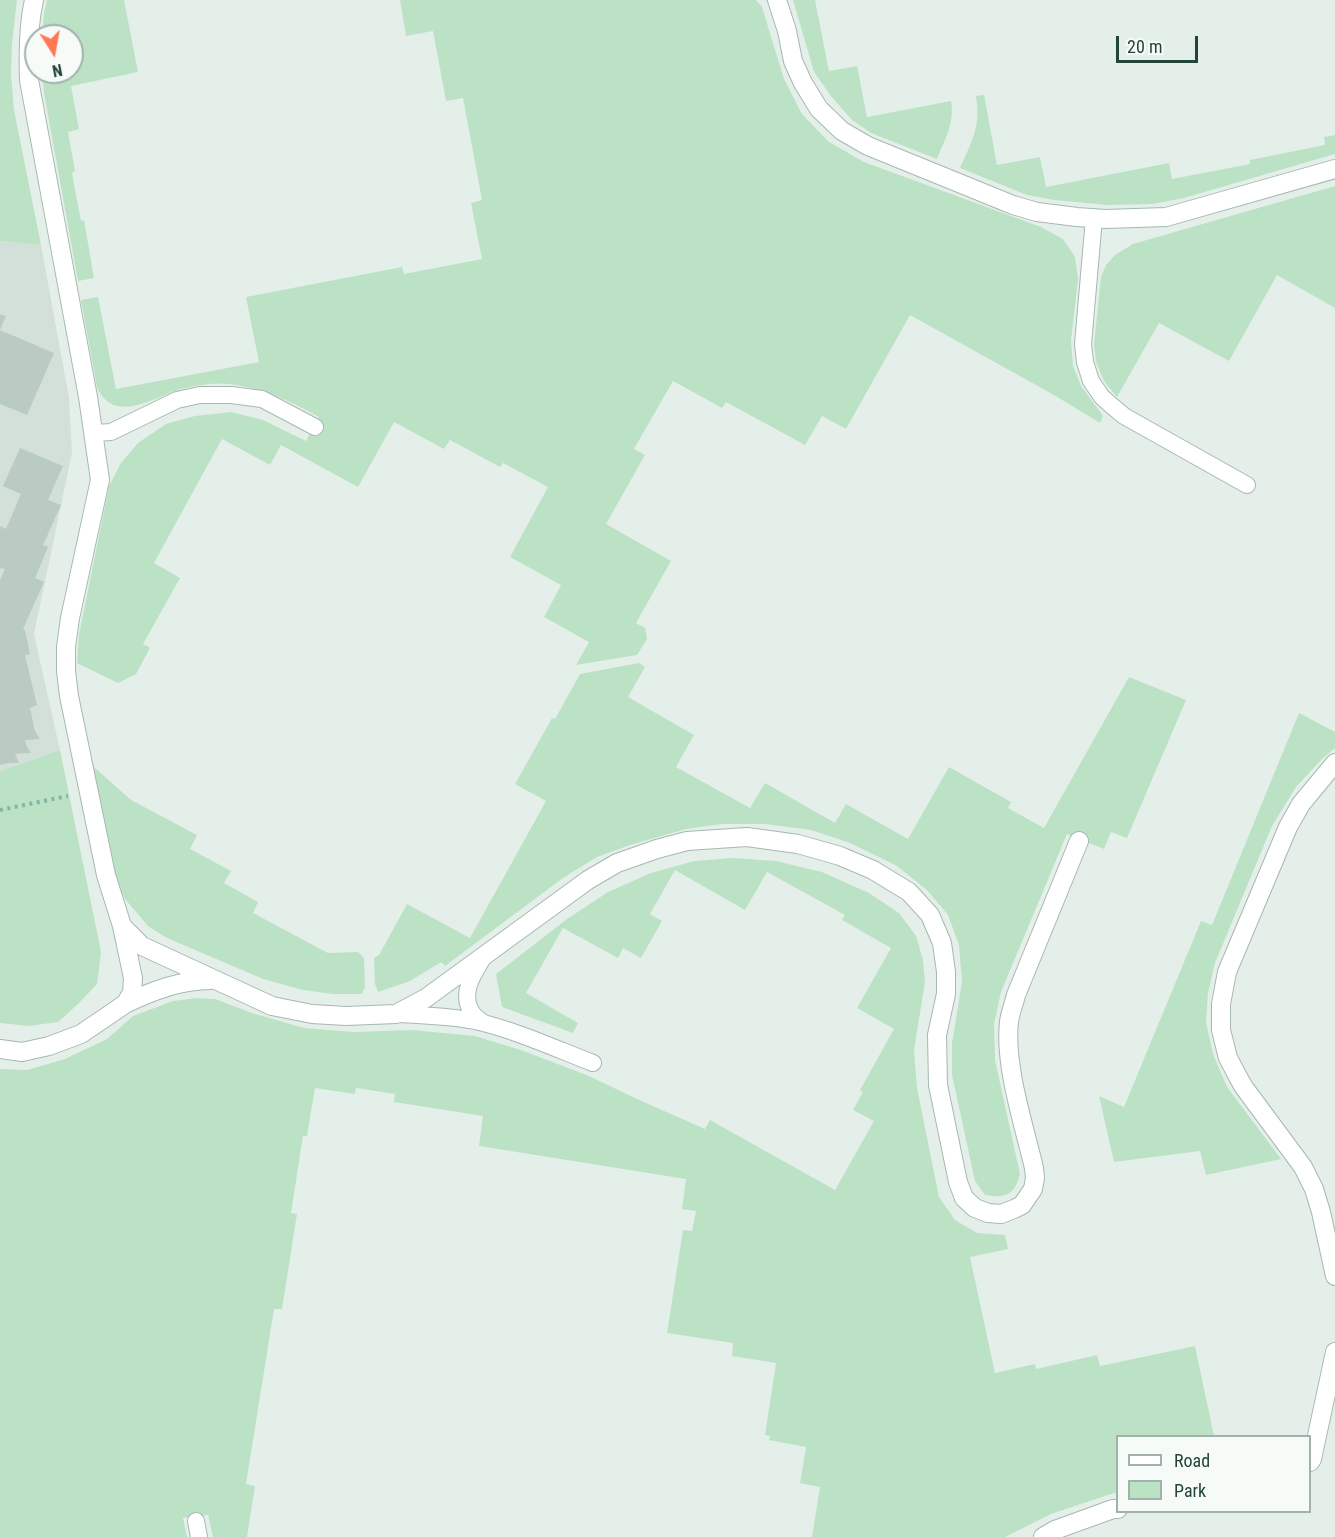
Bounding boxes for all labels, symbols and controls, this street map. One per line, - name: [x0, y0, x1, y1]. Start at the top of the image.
- north arrow: [24, 24, 84, 84]
- scale bar: [1119, 24, 1202, 62]
- text: 20 m: [1127, 36, 1162, 57]
- text: N: [51, 60, 64, 80]
- legend: [1116, 1435, 1311, 1513]
- text: Road: [1174, 1450, 1210, 1471]
- text: Park: [1174, 1480, 1206, 1501]

